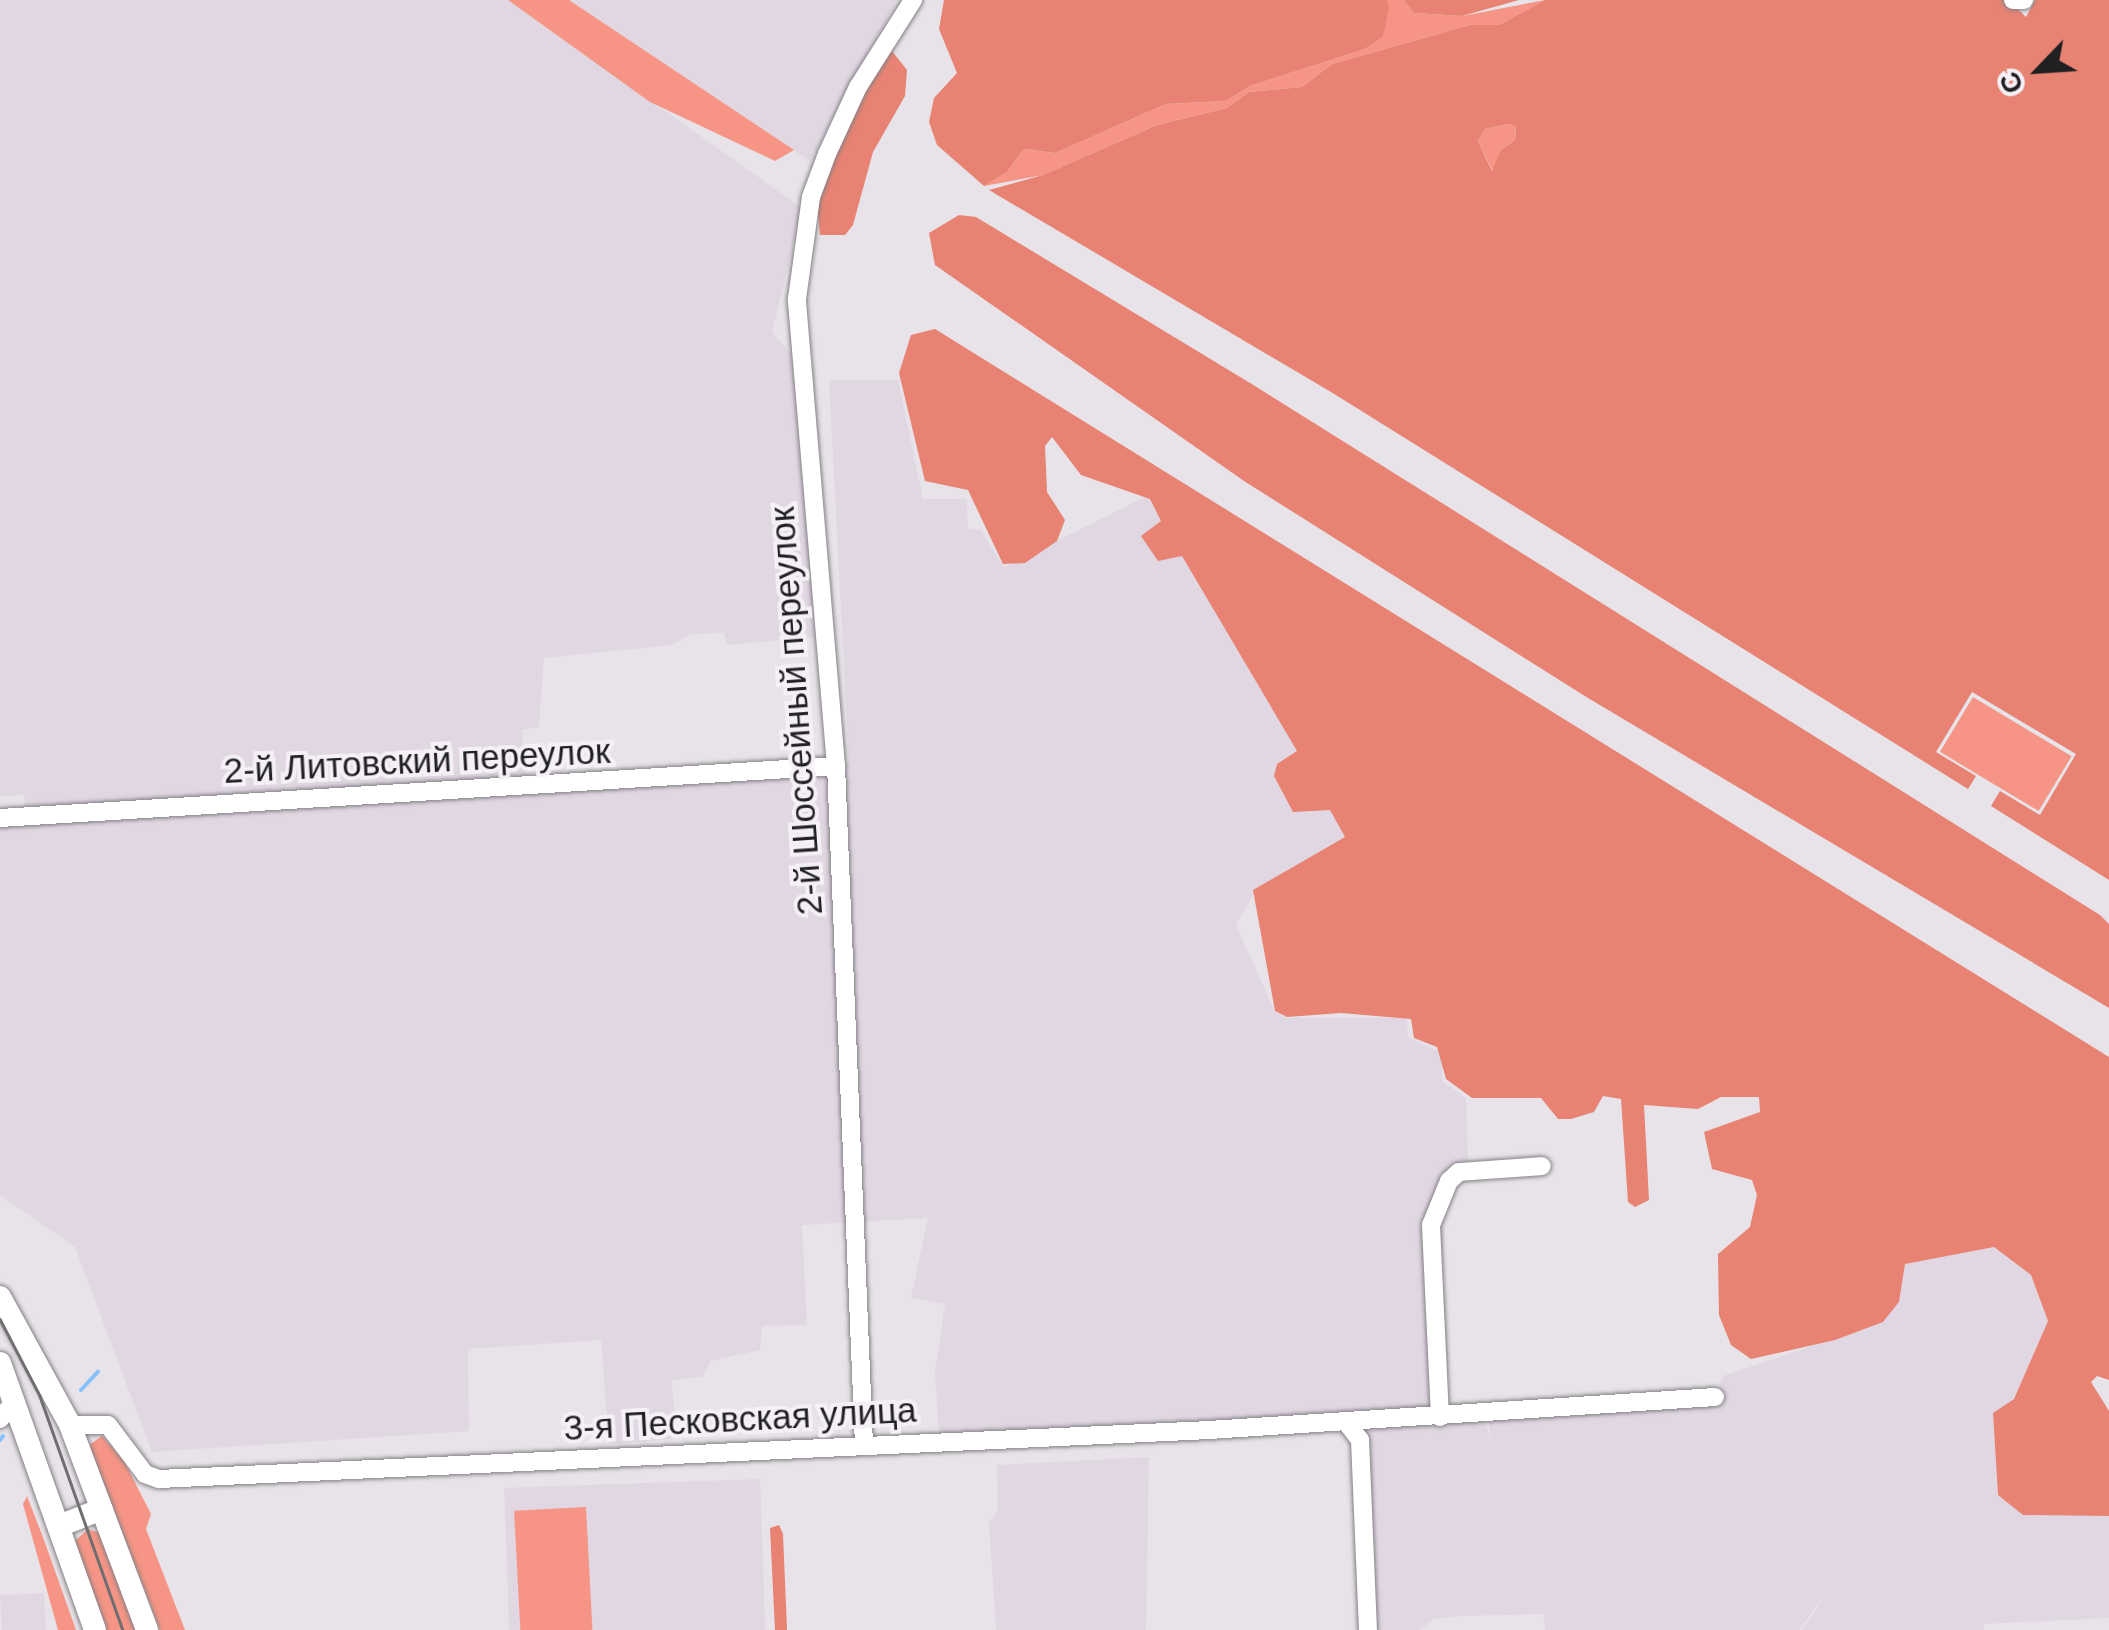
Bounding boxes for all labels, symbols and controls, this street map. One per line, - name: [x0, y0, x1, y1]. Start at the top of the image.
- north arrow: [1989, 20, 2089, 120]
- text: С: [1993, 67, 2030, 99]
- street label: 2-й Шоссейный переулок: [761, 506, 831, 916]
- street label: 2-й Литовский переулок: [223, 730, 611, 792]
- street label: 3-я Песковская улица: [563, 1389, 917, 1449]

